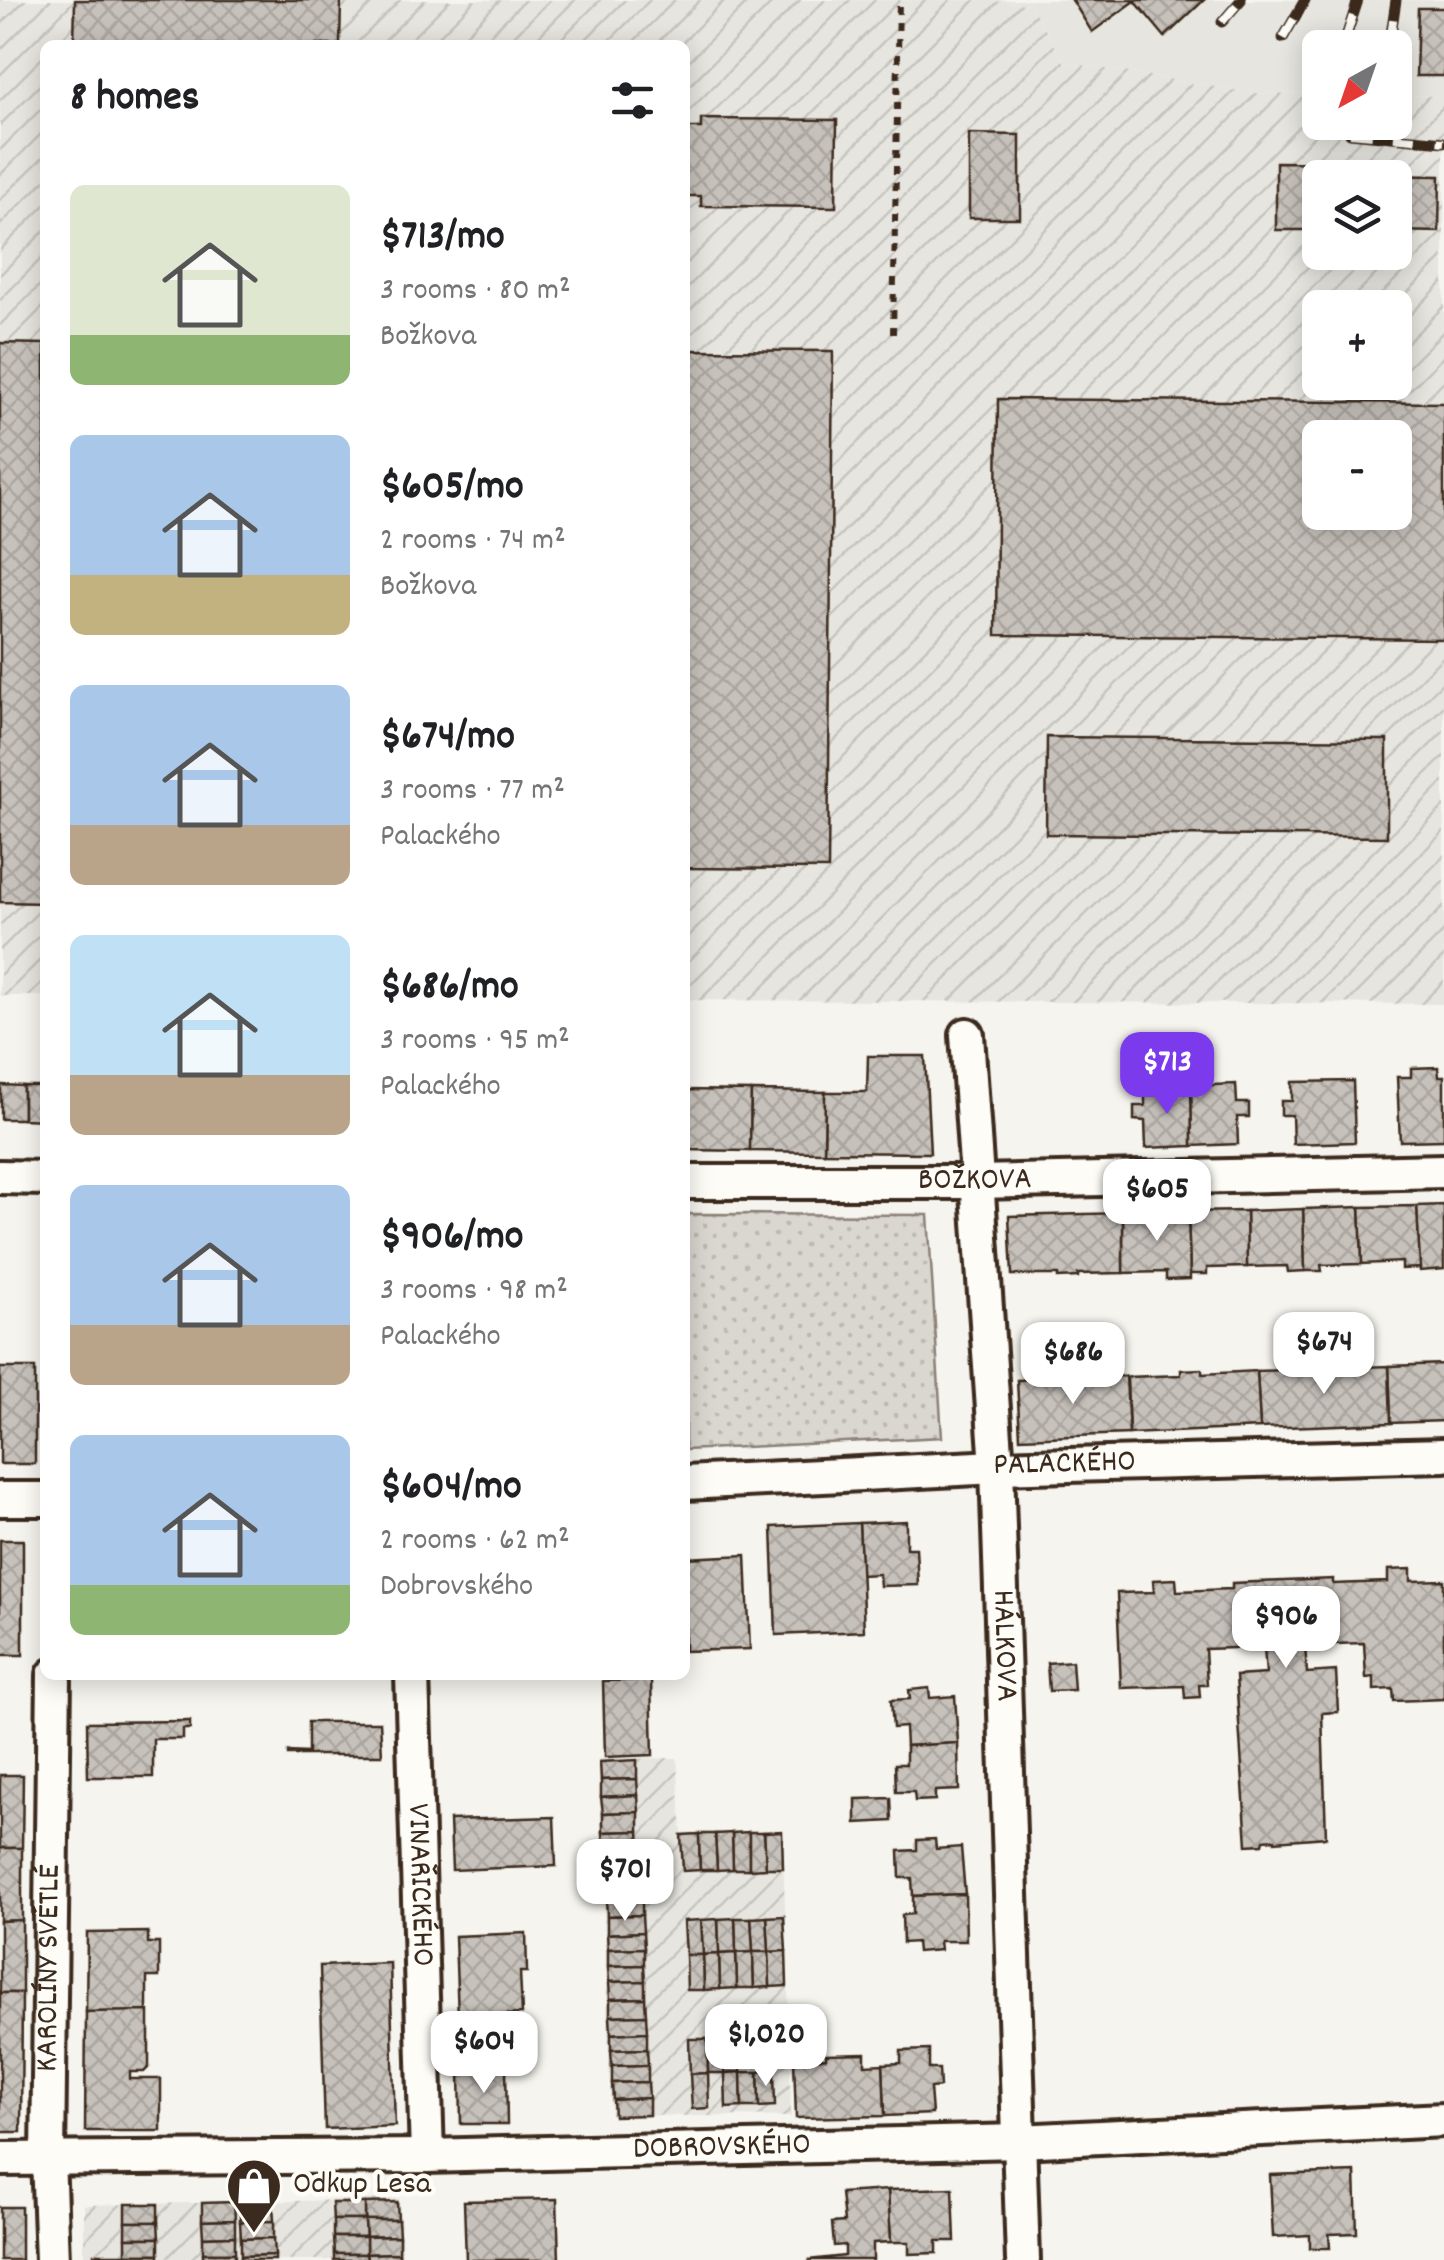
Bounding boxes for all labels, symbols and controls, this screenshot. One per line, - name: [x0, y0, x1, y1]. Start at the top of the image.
- north arrow: [1302, 30, 1412, 140]
- map controls: [1302, 30, 1412, 530]
- text: 8 homes: [70, 70, 199, 130]
- icon: filters: [605, 73, 660, 128]
- button: layers: [1302, 160, 1412, 270]
- text: $713/mo: [380, 209, 505, 269]
- icon: home: [150, 225, 270, 345]
- text: 3 rooms · 80 m²: [380, 269, 571, 315]
- button: +: [1302, 290, 1412, 400]
- text: Božkova: [380, 315, 476, 361]
- button: −: [1302, 420, 1412, 530]
- text: $605/mo: [380, 459, 524, 519]
- icon: home: [150, 475, 270, 595]
- text: 2 rooms · 74 m²: [380, 519, 566, 565]
- text: Božkova: [380, 565, 476, 611]
- text: $674/mo: [380, 709, 515, 769]
- icon: home: [150, 725, 270, 845]
- text: 3 rooms · 77 m²: [380, 769, 565, 815]
- text: Palackého: [380, 815, 501, 861]
- text: $686/mo: [380, 959, 519, 1019]
- icon: home: [150, 975, 270, 1095]
- text: 3 rooms · 95 m²: [380, 1019, 570, 1065]
- pin: $713: [1108, 1032, 1226, 1117]
- text: $713: [1142, 1041, 1192, 1087]
- text: Palackého: [380, 1065, 501, 1111]
- street label: BOŽKOVA: [918, 1158, 1033, 1205]
- pin: $605: [1098, 1159, 1216, 1244]
- text: $605: [1125, 1168, 1189, 1214]
- text: $906/mo: [380, 1209, 524, 1269]
- icon: home: [150, 1225, 270, 1345]
- text: 3 rooms · 98 m²: [380, 1269, 568, 1315]
- pin: $674: [1265, 1312, 1383, 1397]
- text: Palackého: [380, 1315, 501, 1361]
- text: $674: [1295, 1321, 1353, 1367]
- pin: $686: [1014, 1322, 1132, 1407]
- text: $686: [1043, 1331, 1103, 1377]
- street label: PALACKÉHO: [993, 1440, 1136, 1490]
- text: $604/mo: [380, 1459, 522, 1519]
- icon: home: [150, 1475, 270, 1595]
- text: 2 rooms · 62 m²: [380, 1519, 570, 1565]
- text: Dobrovského: [380, 1565, 533, 1611]
- pin: $906: [1227, 1586, 1345, 1671]
- street label: HÁLKOVA: [978, 1589, 1028, 1703]
- text: $906: [1254, 1595, 1318, 1641]
- street label: VINAŘICKÉHO: [393, 1803, 444, 1967]
- pin: $701: [566, 1839, 684, 1924]
- text: $701: [599, 1848, 651, 1894]
- street label: KAROLÍNY SVĚTLÉ: [26, 1864, 75, 2072]
- pin: $1,020: [685, 2004, 847, 2089]
- pin: $604: [425, 2011, 543, 2096]
- text: $1,020: [727, 2013, 805, 2059]
- text: $604: [453, 2020, 515, 2066]
- street label: DOBROVSKÉHO: [633, 2123, 811, 2174]
- shop icon: Odkup Lesa: [224, 2156, 284, 2235]
- place label: Odkup Lesa: [293, 2163, 432, 2209]

